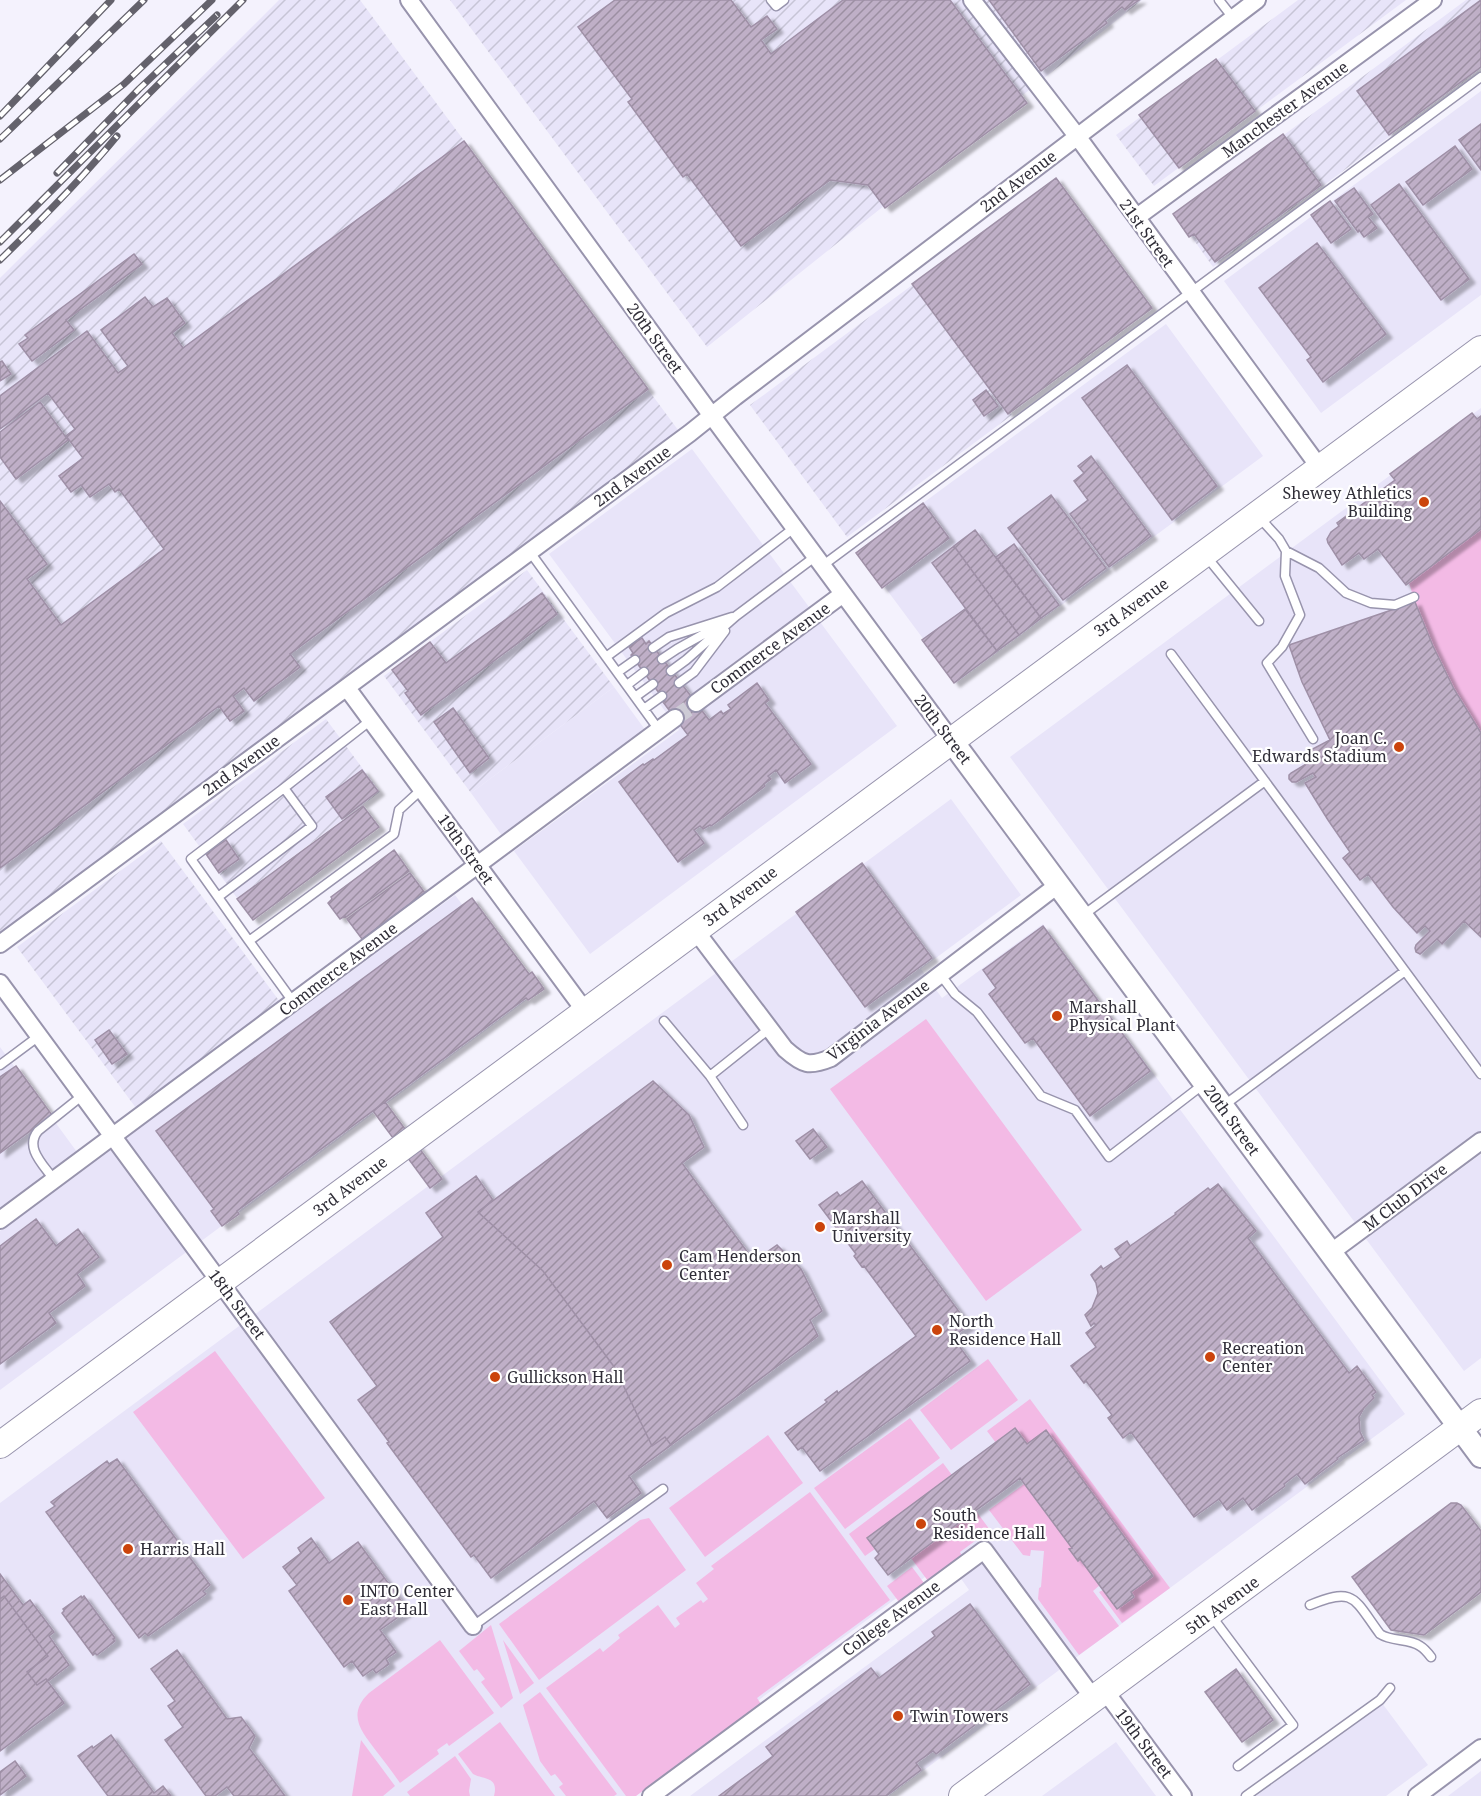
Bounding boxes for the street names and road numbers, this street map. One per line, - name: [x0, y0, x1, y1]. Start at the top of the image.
- street label: Manchester Avenue: [1217, 56, 1353, 162]
- street label: 2nd Avenue: [975, 145, 1061, 217]
- street label: 21st Street: [1115, 194, 1179, 272]
- street label: 20th Street: [622, 298, 688, 378]
- street label: 2nd Avenue: [589, 441, 675, 511]
- street label: 3rd Avenue: [1089, 572, 1173, 642]
- street label: Commerce Avenue: [706, 597, 834, 699]
- street label: 20th Street: [909, 689, 977, 769]
- street label: 2nd Avenue: [198, 730, 284, 800]
- street label: 19th Street: [433, 809, 499, 889]
- street label: 3rd Avenue: [698, 861, 782, 931]
- street label: Commerce Avenue: [274, 917, 402, 1021]
- street label: Virginia Avenue: [822, 974, 934, 1066]
- street label: 20th Street: [1199, 1080, 1265, 1160]
- street label: 3rd Avenue: [308, 1151, 392, 1221]
- street label: M Club Drive: [1358, 1158, 1452, 1236]
- street label: 18th Street: [203, 1264, 271, 1344]
- street label: 5th Avenue: [1181, 1571, 1263, 1639]
- street label: College Avenue: [838, 1575, 944, 1661]
- street label: 19th Street: [1110, 1703, 1178, 1783]

